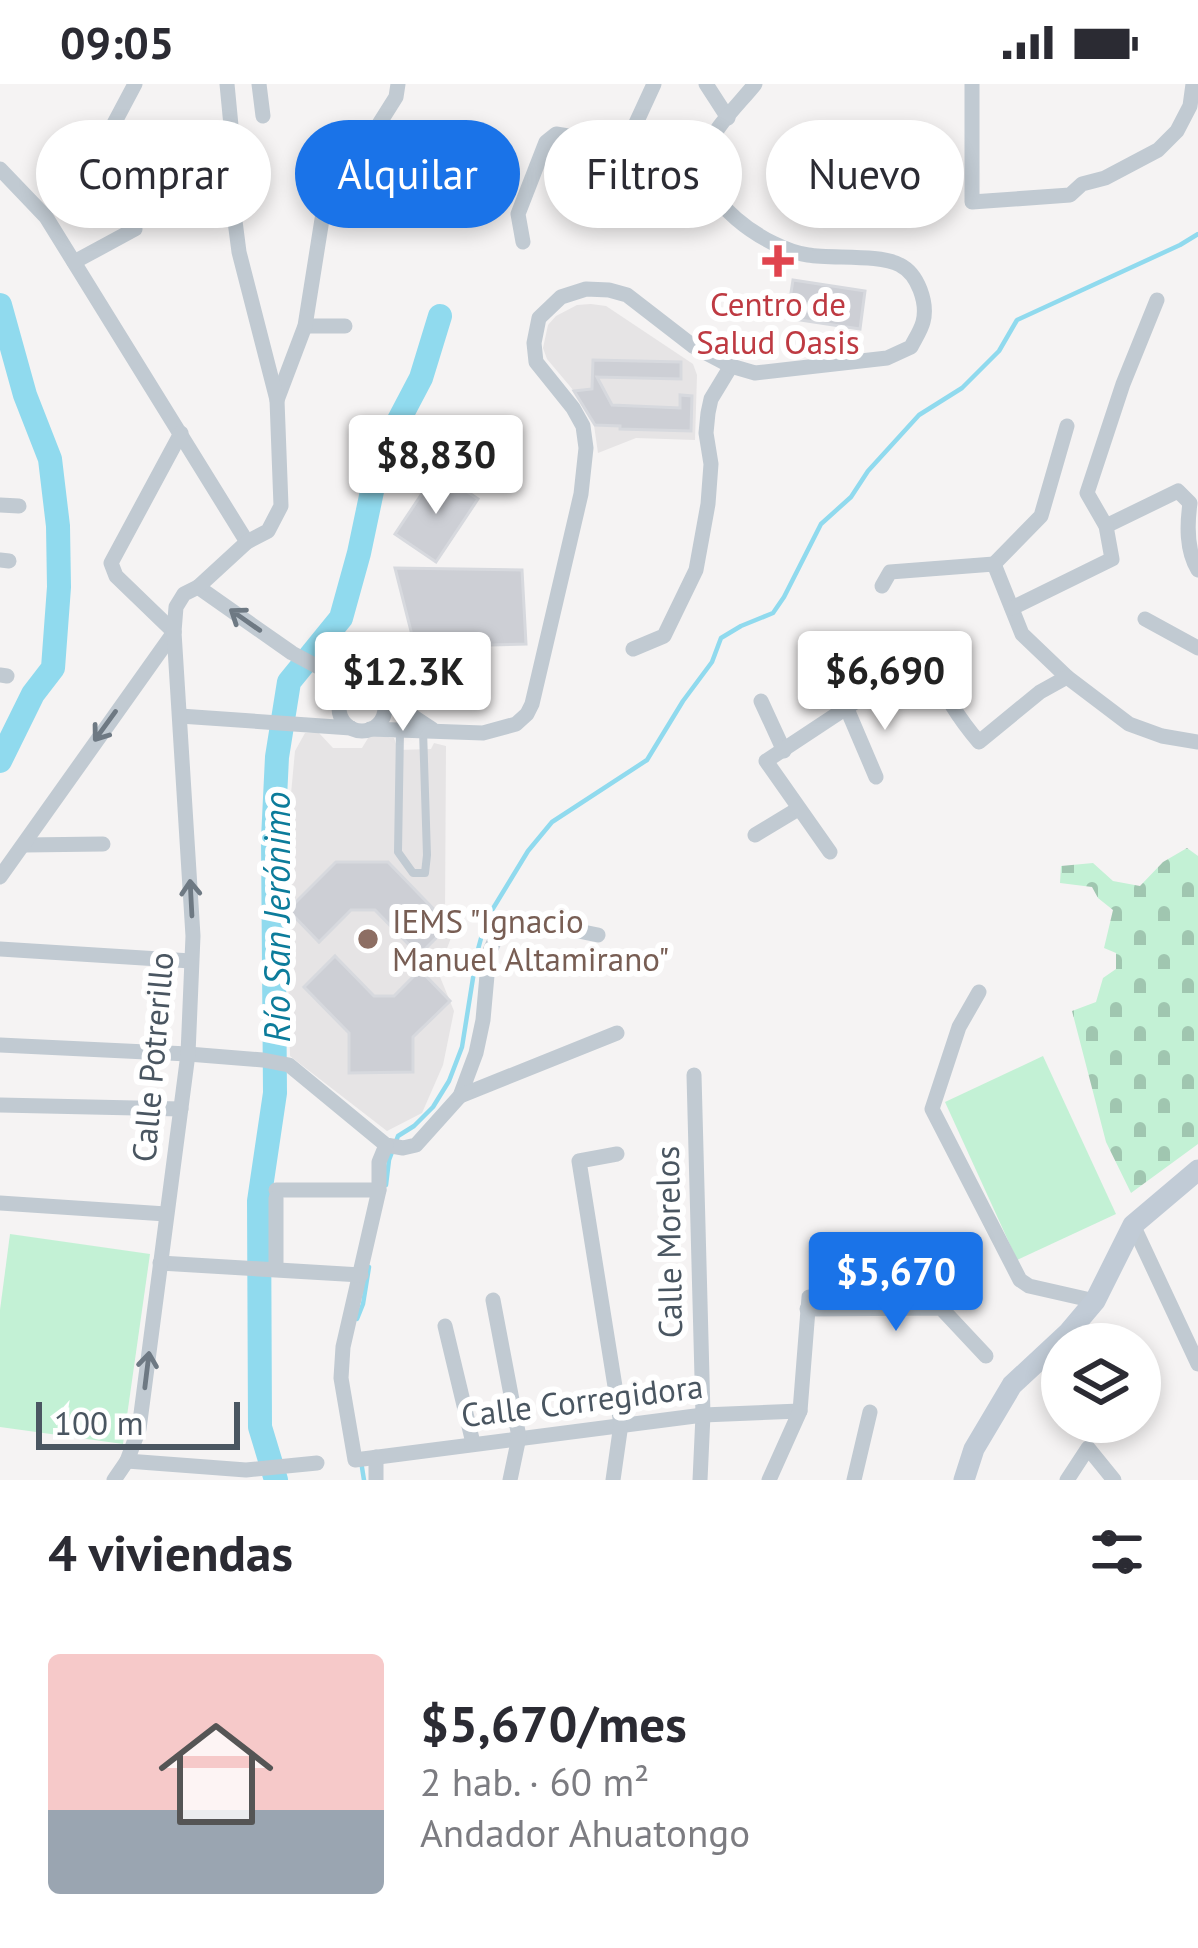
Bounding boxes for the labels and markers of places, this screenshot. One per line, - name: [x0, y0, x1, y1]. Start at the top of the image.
- marker: Centro de Salud Oasis: [762, 245, 794, 277]
- place label: Centro de Salud Oasis: [696, 282, 860, 363]
- pin: $8,830: [338, 415, 534, 517]
- pin: $6,690: [787, 631, 983, 733]
- pin: $12.3K: [305, 632, 501, 734]
- place label: IEMS "Ignacio Manuel Altamirano": [392, 899, 669, 980]
- marker: IEMS "Ignacio Manuel Altamirano": [355, 926, 381, 952]
- pin: $5,670: [798, 1232, 994, 1334]

